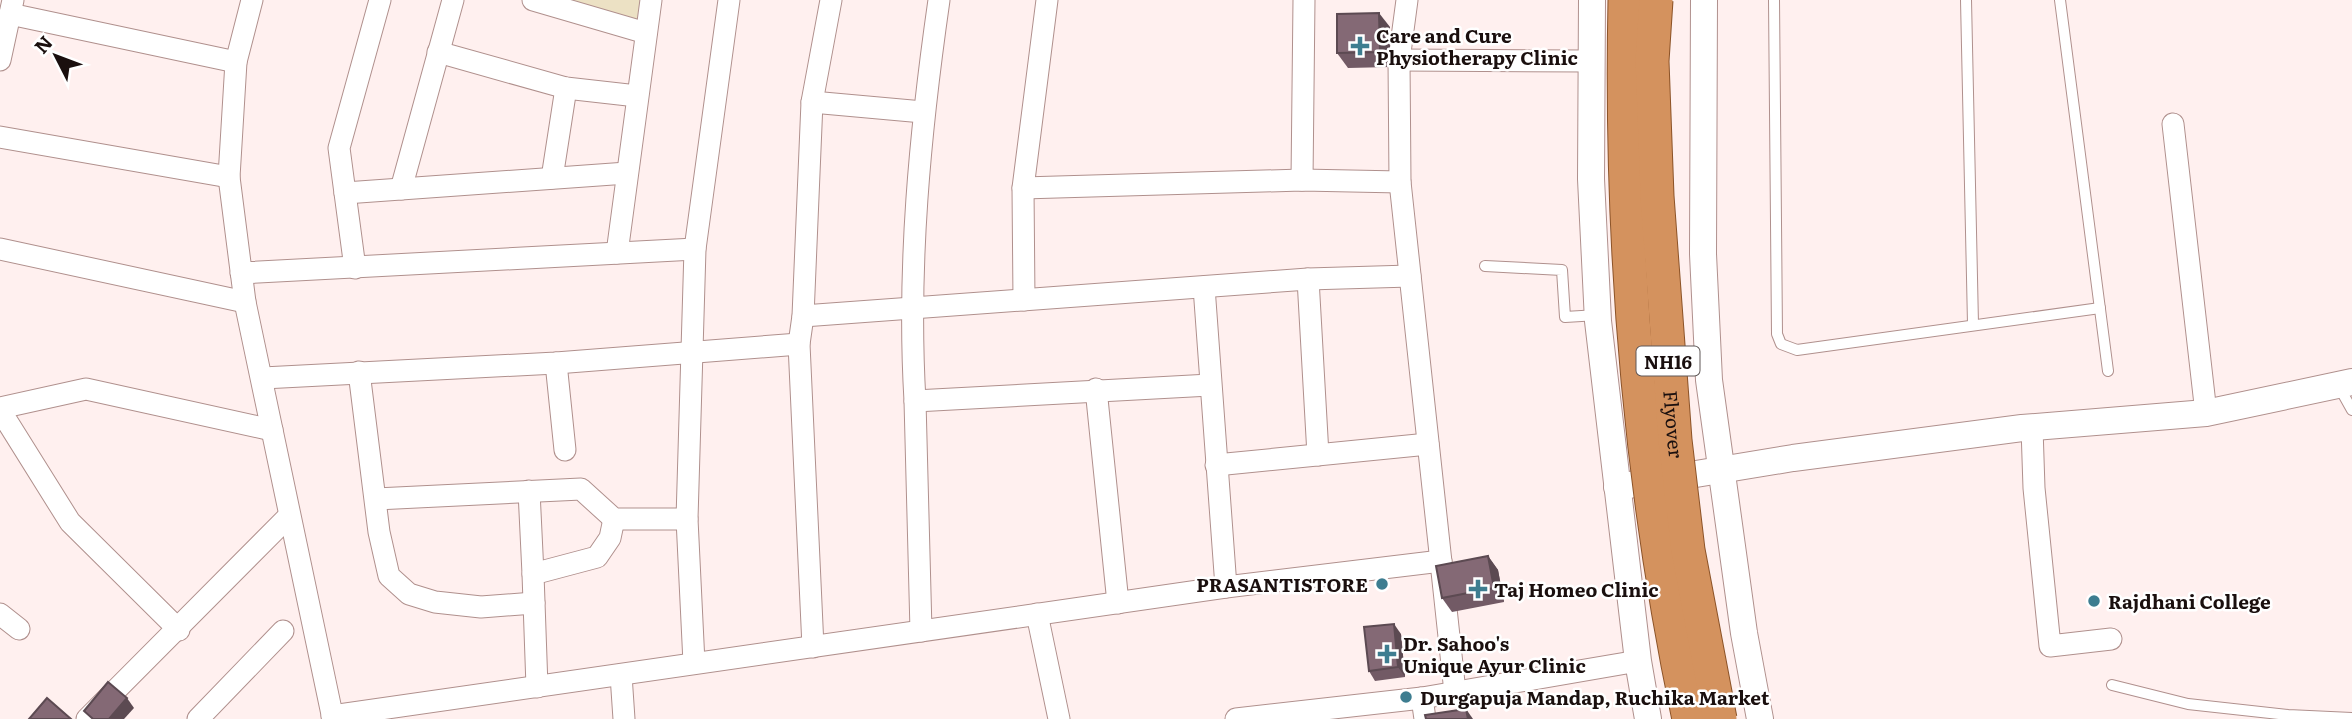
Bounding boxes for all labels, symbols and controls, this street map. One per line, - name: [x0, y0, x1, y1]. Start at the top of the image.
- north arrow: [21, 21, 91, 91]
- place label: Care and Cure Physiotherapy Clinic: [1376, 21, 1578, 71]
- text: N: [27, 29, 58, 59]
- marker: Care and Cure Physiotherapy Clinic: [1350, 36, 1370, 56]
- road number: NH16: [1636, 346, 1700, 376]
- street label: Flyover: [1657, 389, 1691, 460]
- place label: PRASANTISTORE: [1196, 570, 1368, 598]
- place label: Taj Homeo Clinic: [1494, 575, 1659, 603]
- marker: PRASANTISTORE: [1374, 576, 1390, 592]
- marker: Taj Homeo Clinic: [1468, 579, 1488, 599]
- place label: Rajdhani College: [2108, 587, 2271, 615]
- marker: Rajdhani College: [2086, 593, 2102, 609]
- place label: Dr. Sahoo's Unique Ayur Clinic: [1403, 629, 1586, 679]
- marker: Dr. Sahoo's Unique Ayur Clinic: [1377, 644, 1397, 664]
- place label: Durgapuja Mandap, Ruchika Market: [1420, 683, 1770, 711]
- marker: Durgapuja Mandap, Ruchika Market: [1398, 689, 1414, 705]

